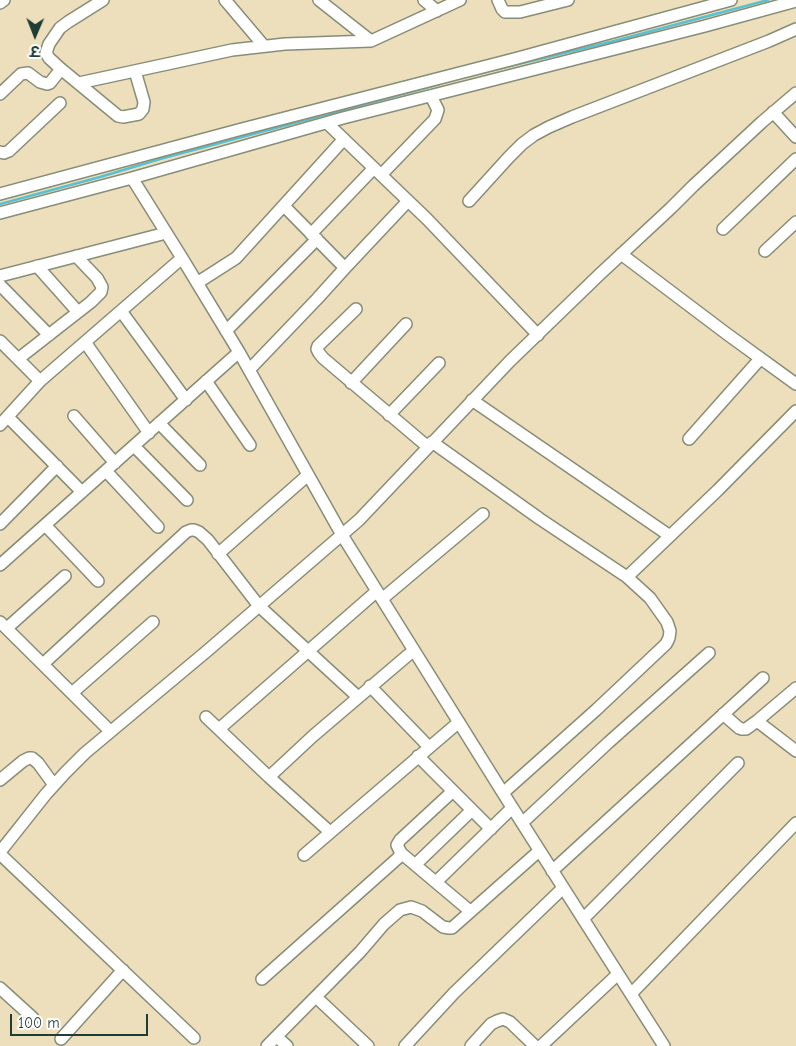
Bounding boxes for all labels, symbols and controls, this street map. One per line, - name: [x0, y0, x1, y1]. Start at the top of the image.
- north arrow: [10, 10, 60, 60]
- text: उ: [30, 42, 40, 59]
- scale bar: [12, 1004, 150, 1036]
- text: 100 m: [18, 1014, 60, 1032]

